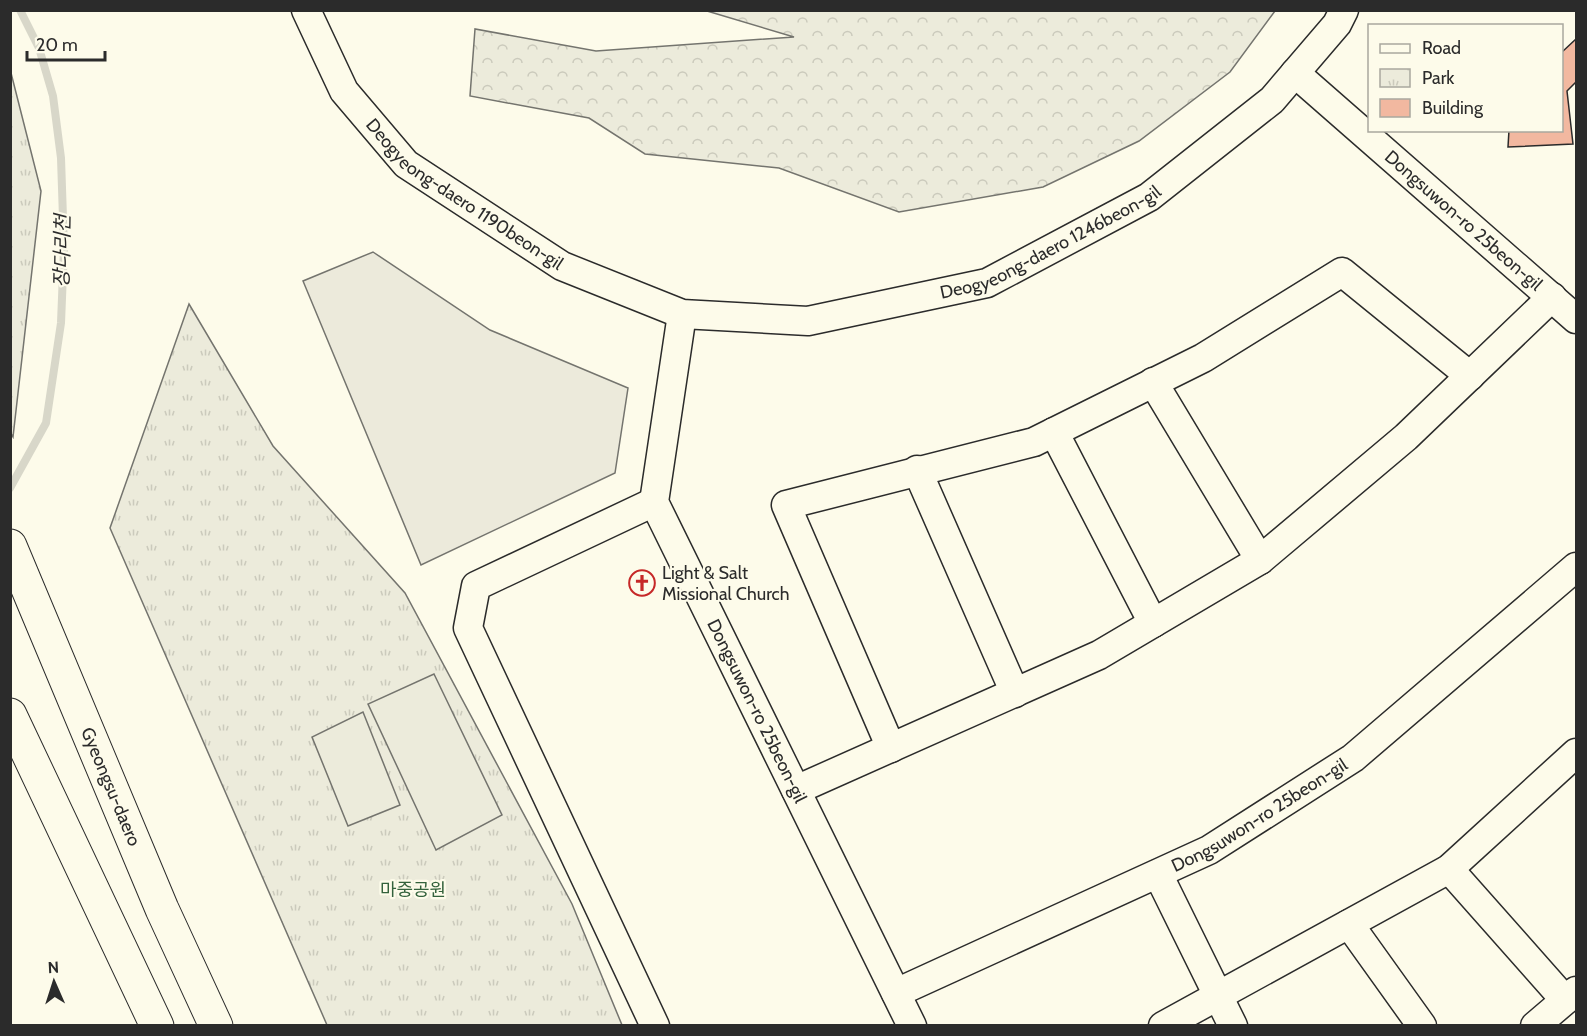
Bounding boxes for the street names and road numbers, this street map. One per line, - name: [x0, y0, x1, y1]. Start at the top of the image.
- street label: Deogyeong-daero 1190beon-gil: [361, 114, 568, 275]
- street label: Dongsuwon-ro 25beon-gil: [1380, 146, 1547, 296]
- street label: Deogyeong-daero 1246beon-gil: [938, 180, 1166, 304]
- street label: Dongsuwon-ro 25beon-gil: [702, 615, 812, 807]
- street label: Gyeongsu-daero: [76, 724, 145, 850]
- street label: Dongsuwon-ro 25beon-gil: [1168, 753, 1352, 877]

